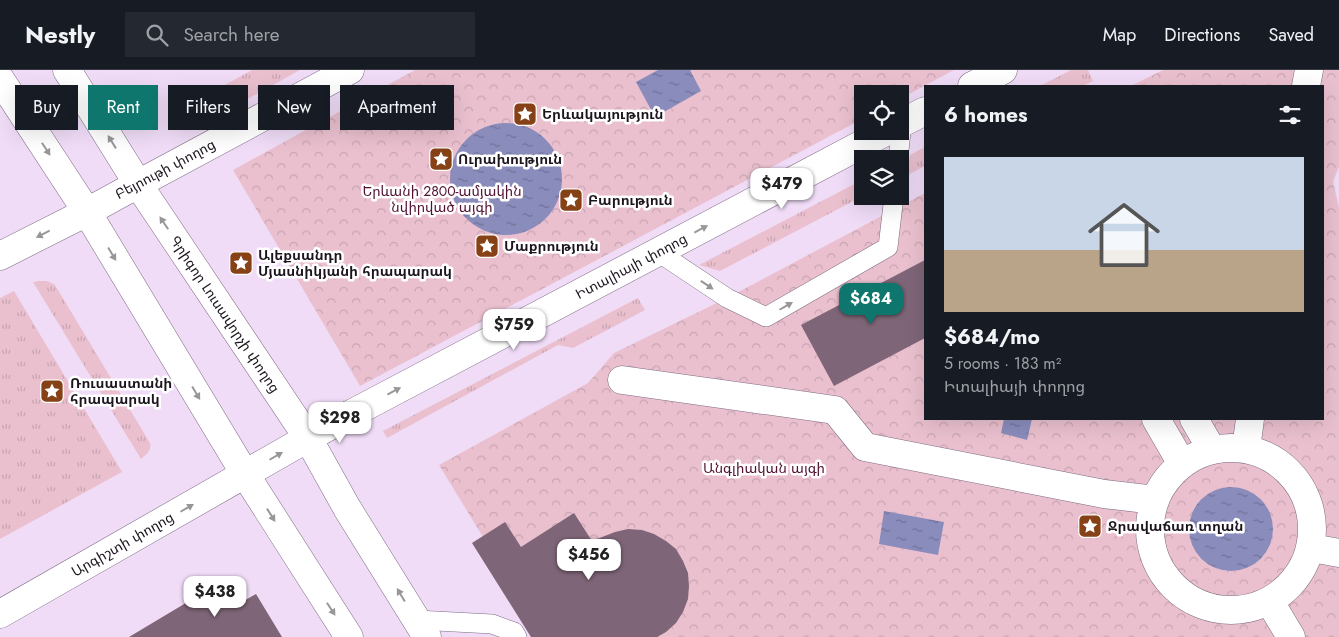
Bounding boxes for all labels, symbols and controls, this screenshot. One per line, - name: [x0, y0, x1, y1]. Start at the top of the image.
- search box: [125, 12, 475, 57]
- text: Nestly: [25, 17, 95, 52]
- icon: search: [143, 21, 171, 49]
- text: Search here: [183, 21, 279, 48]
- text: Map: [1103, 22, 1136, 48]
- text: Directions: [1164, 22, 1240, 48]
- text: Saved: [1268, 22, 1314, 48]
- chip: Buy: [15, 85, 78, 130]
- chip: Rent: [88, 85, 158, 130]
- chip: Filters: [168, 85, 248, 130]
- chip: New: [258, 85, 330, 130]
- chip: Apartment: [340, 85, 454, 130]
- map controls: [854, 85, 909, 205]
- button: locate: [854, 85, 909, 140]
- text: 6 homes: [944, 100, 1028, 130]
- place icon: Երևակայություն: [512, 101, 538, 127]
- icon: filters: [1276, 101, 1304, 129]
- place label: Երևակայություն: [542, 104, 664, 124]
- street label: Բեյրութի փողոց: [111, 134, 219, 204]
- one-way arrow: [108, 136, 117, 149]
- one-way arrow: [41, 142, 50, 156]
- place icon: Ուրախություն: [428, 146, 454, 172]
- place label: Ուրախություն: [458, 149, 562, 169]
- button: layers: [854, 150, 909, 205]
- pin: $479: [752, 168, 812, 210]
- text: $479: [761, 172, 803, 195]
- park label: Երևանի 2800-ամյակին նվիրված այգի: [362, 181, 522, 217]
- place icon: Բարություն: [558, 187, 584, 213]
- place label: Բարություն: [588, 190, 673, 210]
- icon: home: [1079, 190, 1169, 280]
- one-way arrow: [160, 216, 169, 229]
- one-way arrow: [694, 225, 708, 233]
- street label: Իտալիայի փողոց: [572, 228, 690, 304]
- one-way arrow: [36, 230, 50, 238]
- street label: Գրիգոր Լուսավորչի փողոց: [165, 232, 285, 397]
- place icon: Մաքրություն: [474, 233, 500, 259]
- place label: Մաքրություն: [504, 236, 599, 256]
- place label: Ալեքսանդր Մյասնիկյանի հրապարակ: [258, 245, 452, 281]
- one-way arrow: [107, 247, 116, 260]
- place icon: Ալեքսանդր Մյասնիկյանի հրապարակ: [228, 250, 254, 276]
- one-way arrow: [700, 280, 714, 290]
- pin: $684: [841, 282, 901, 325]
- text: $684: [850, 287, 892, 310]
- one-way arrow: [779, 301, 792, 310]
- pin: $759: [484, 308, 544, 351]
- text: $759: [494, 313, 534, 336]
- text: $684/mo: [944, 322, 1040, 352]
- text: 5 rooms · 183 m²: [944, 352, 1061, 375]
- place label: Ռուսաստանի հրապարակ: [70, 373, 172, 409]
- text: Իտալիայի փողոց: [944, 375, 1085, 398]
- place icon: Ռուսաստանի հրապարակ: [39, 378, 65, 404]
- one-way arrow: [192, 386, 201, 399]
- one-way arrow: [387, 387, 401, 395]
- pin: $298: [310, 402, 370, 444]
- text: $298: [319, 406, 361, 429]
- one-way arrow: [269, 452, 284, 460]
- park label: Անգլիական այգի: [703, 458, 825, 478]
- one-way arrow: [180, 503, 193, 512]
- street label: Արգիշտի փողոց: [68, 507, 177, 581]
- one-way arrow: [267, 509, 276, 522]
- place icon: Ջրավաճառ տղան: [1077, 513, 1103, 539]
- place label: Ջրավաճառ տղան: [1108, 516, 1243, 536]
- pin: $456: [559, 538, 619, 581]
- text: $456: [568, 543, 610, 566]
- pin: $438: [185, 576, 245, 618]
- text: $438: [194, 580, 236, 603]
- one-way arrow: [397, 589, 406, 602]
- one-way arrow: [326, 602, 336, 616]

